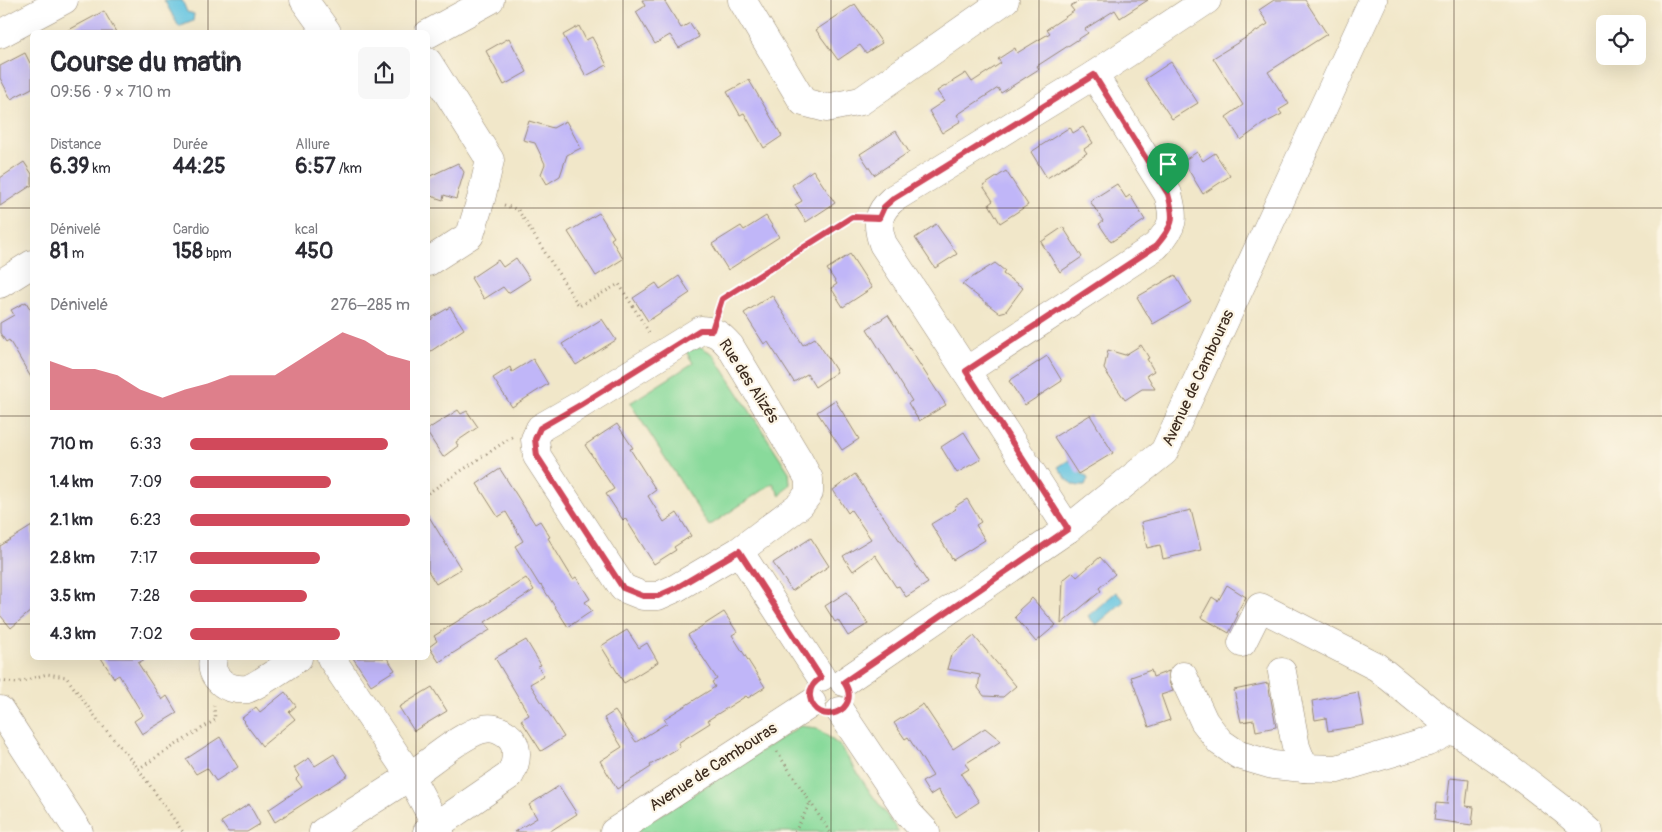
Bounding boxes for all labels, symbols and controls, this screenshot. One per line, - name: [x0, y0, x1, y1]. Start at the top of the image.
- map controls: [1596, 15, 1646, 65]
- button: locate: [1596, 15, 1646, 65]
- text: Course du matin: [50, 45, 242, 80]
- button: share: [358, 47, 410, 99]
- text: 09:56 · 9 × 710 m: [50, 82, 171, 102]
- text: Distance: [50, 136, 101, 153]
- text: Durée: [173, 136, 208, 153]
- text: Allure: [295, 136, 330, 153]
- pin: [1147, 143, 1189, 194]
- icon: arrive: [1154, 150, 1182, 178]
- text: 6.39: [50, 153, 89, 180]
- text: 44:25: [173, 153, 226, 180]
- text: 6:57: [295, 153, 336, 180]
- text: km: [89, 160, 111, 177]
- text: /km: [336, 160, 362, 177]
- text: Dénivelé: [50, 221, 101, 238]
- text: Cardio: [173, 221, 209, 238]
- text: kcal: [295, 221, 318, 238]
- text: 81: [50, 238, 69, 265]
- text: 158: [173, 238, 203, 265]
- text: 450: [295, 238, 333, 265]
- text: m: [69, 245, 84, 262]
- text: bpm: [203, 245, 232, 262]
- text: Dénivelé: [50, 295, 108, 315]
- text: 276–285 m: [330, 295, 410, 315]
- street label: Avenue de Cambouras: [1158, 307, 1238, 449]
- street label: Rue des Alizés: [714, 335, 784, 427]
- text: 710 m: [50, 434, 93, 454]
- text: 6:33: [130, 434, 161, 454]
- text: 1.4 km: [50, 472, 93, 492]
- text: 7:09: [130, 472, 162, 492]
- text: 2.1 km: [50, 510, 93, 530]
- text: 6:23: [130, 510, 161, 530]
- text: 2.8 km: [50, 548, 95, 568]
- text: 7:17: [130, 548, 157, 568]
- text: 3.5 km: [50, 586, 95, 606]
- text: 7:28: [130, 586, 160, 606]
- text: 4.3 km: [50, 624, 96, 644]
- text: 7:02: [130, 624, 163, 644]
- street label: Avenue de Cambouras: [645, 718, 781, 816]

